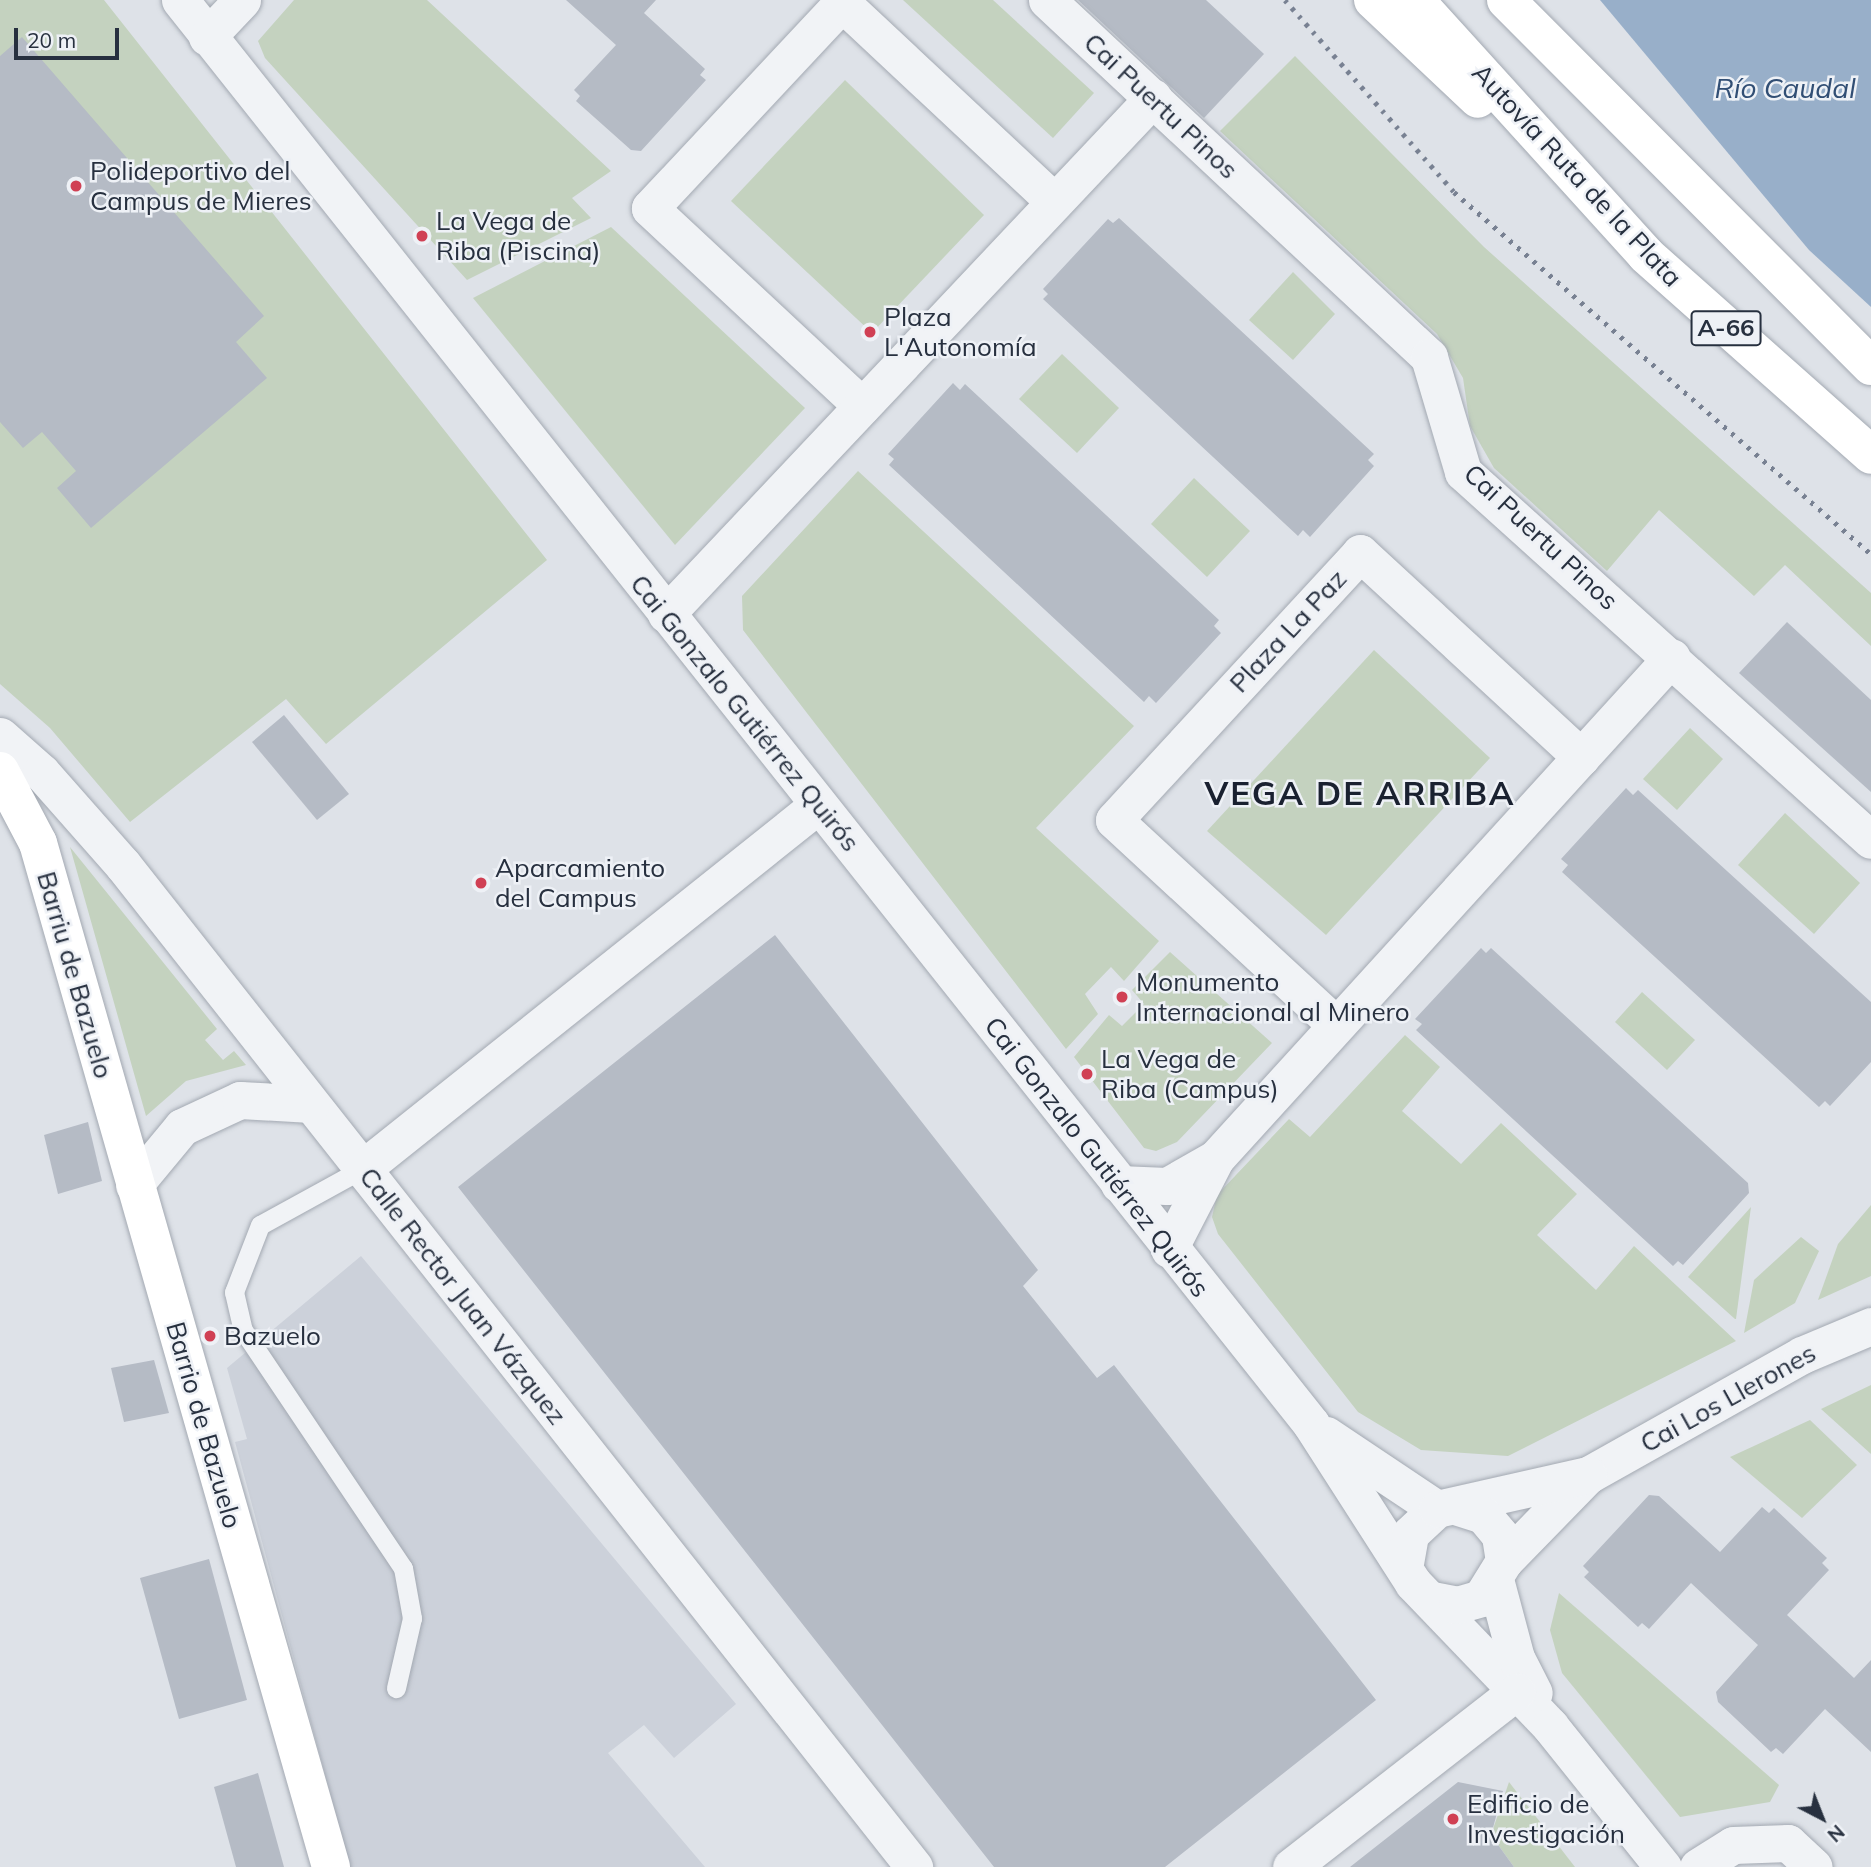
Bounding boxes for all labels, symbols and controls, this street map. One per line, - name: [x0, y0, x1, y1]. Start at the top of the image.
- scale bar: [18, 14, 122, 58]
- text: 20 m: [27, 27, 76, 53]
- street label: Cai Puertu Pinos: [1078, 27, 1244, 185]
- street label: Autovía Ruta de la Plata: [1466, 57, 1688, 293]
- water label: Río Caudal: [1714, 71, 1856, 105]
- place label: Polideportivo del Campus de Mieres: [90, 155, 312, 216]
- marker: Polideportivo del Campus de Mieres: [68, 178, 84, 194]
- place label: La Vega de Riba (Piscina): [436, 205, 601, 266]
- marker: La Vega de Riba (Piscina): [414, 228, 430, 244]
- place label: Plaza L'Autonomía: [884, 301, 1037, 362]
- road number: A-66: [1689, 307, 1763, 348]
- marker: Plaza L'Autonomía: [862, 324, 878, 340]
- street label: Cai Puertu Pinos: [1458, 458, 1624, 616]
- street label: Plaza La Paz: [1223, 563, 1353, 699]
- street label: Cai Gonzalo Gutiérrez Quirós: [624, 569, 866, 857]
- district label: VEGA DE ARRIBA: [1206, 773, 1514, 813]
- place label: Aparcamiento del Campus: [495, 852, 665, 914]
- street label: Barriu de Bazuelo: [31, 868, 119, 1082]
- marker: Aparcamiento del Campus: [473, 875, 489, 891]
- place label: Monumento Internacional al Minero: [1136, 966, 1410, 1028]
- marker: Monumento Internacional al Minero: [1114, 989, 1130, 1005]
- street label: Cai Gonzalo Gutiérrez Quirós: [978, 1011, 1216, 1303]
- place label: La Vega de Riba (Campus): [1101, 1043, 1279, 1104]
- marker: La Vega de Riba (Campus): [1079, 1066, 1095, 1082]
- street label: Calle Rector Juan Vázquez: [353, 1161, 573, 1431]
- street label: Barrio de Bazuelo: [160, 1318, 248, 1532]
- place label: Bazuelo: [224, 1320, 321, 1352]
- marker: Bazuelo: [202, 1328, 218, 1344]
- street label: Cai Los Llerones: [1635, 1337, 1821, 1459]
- north arrow: [1787, 1783, 1857, 1853]
- place label: Edificio de Investigación: [1467, 1788, 1625, 1850]
- marker: Edificio de Investigación: [1445, 1811, 1461, 1827]
- text: N: [1823, 1820, 1849, 1847]

